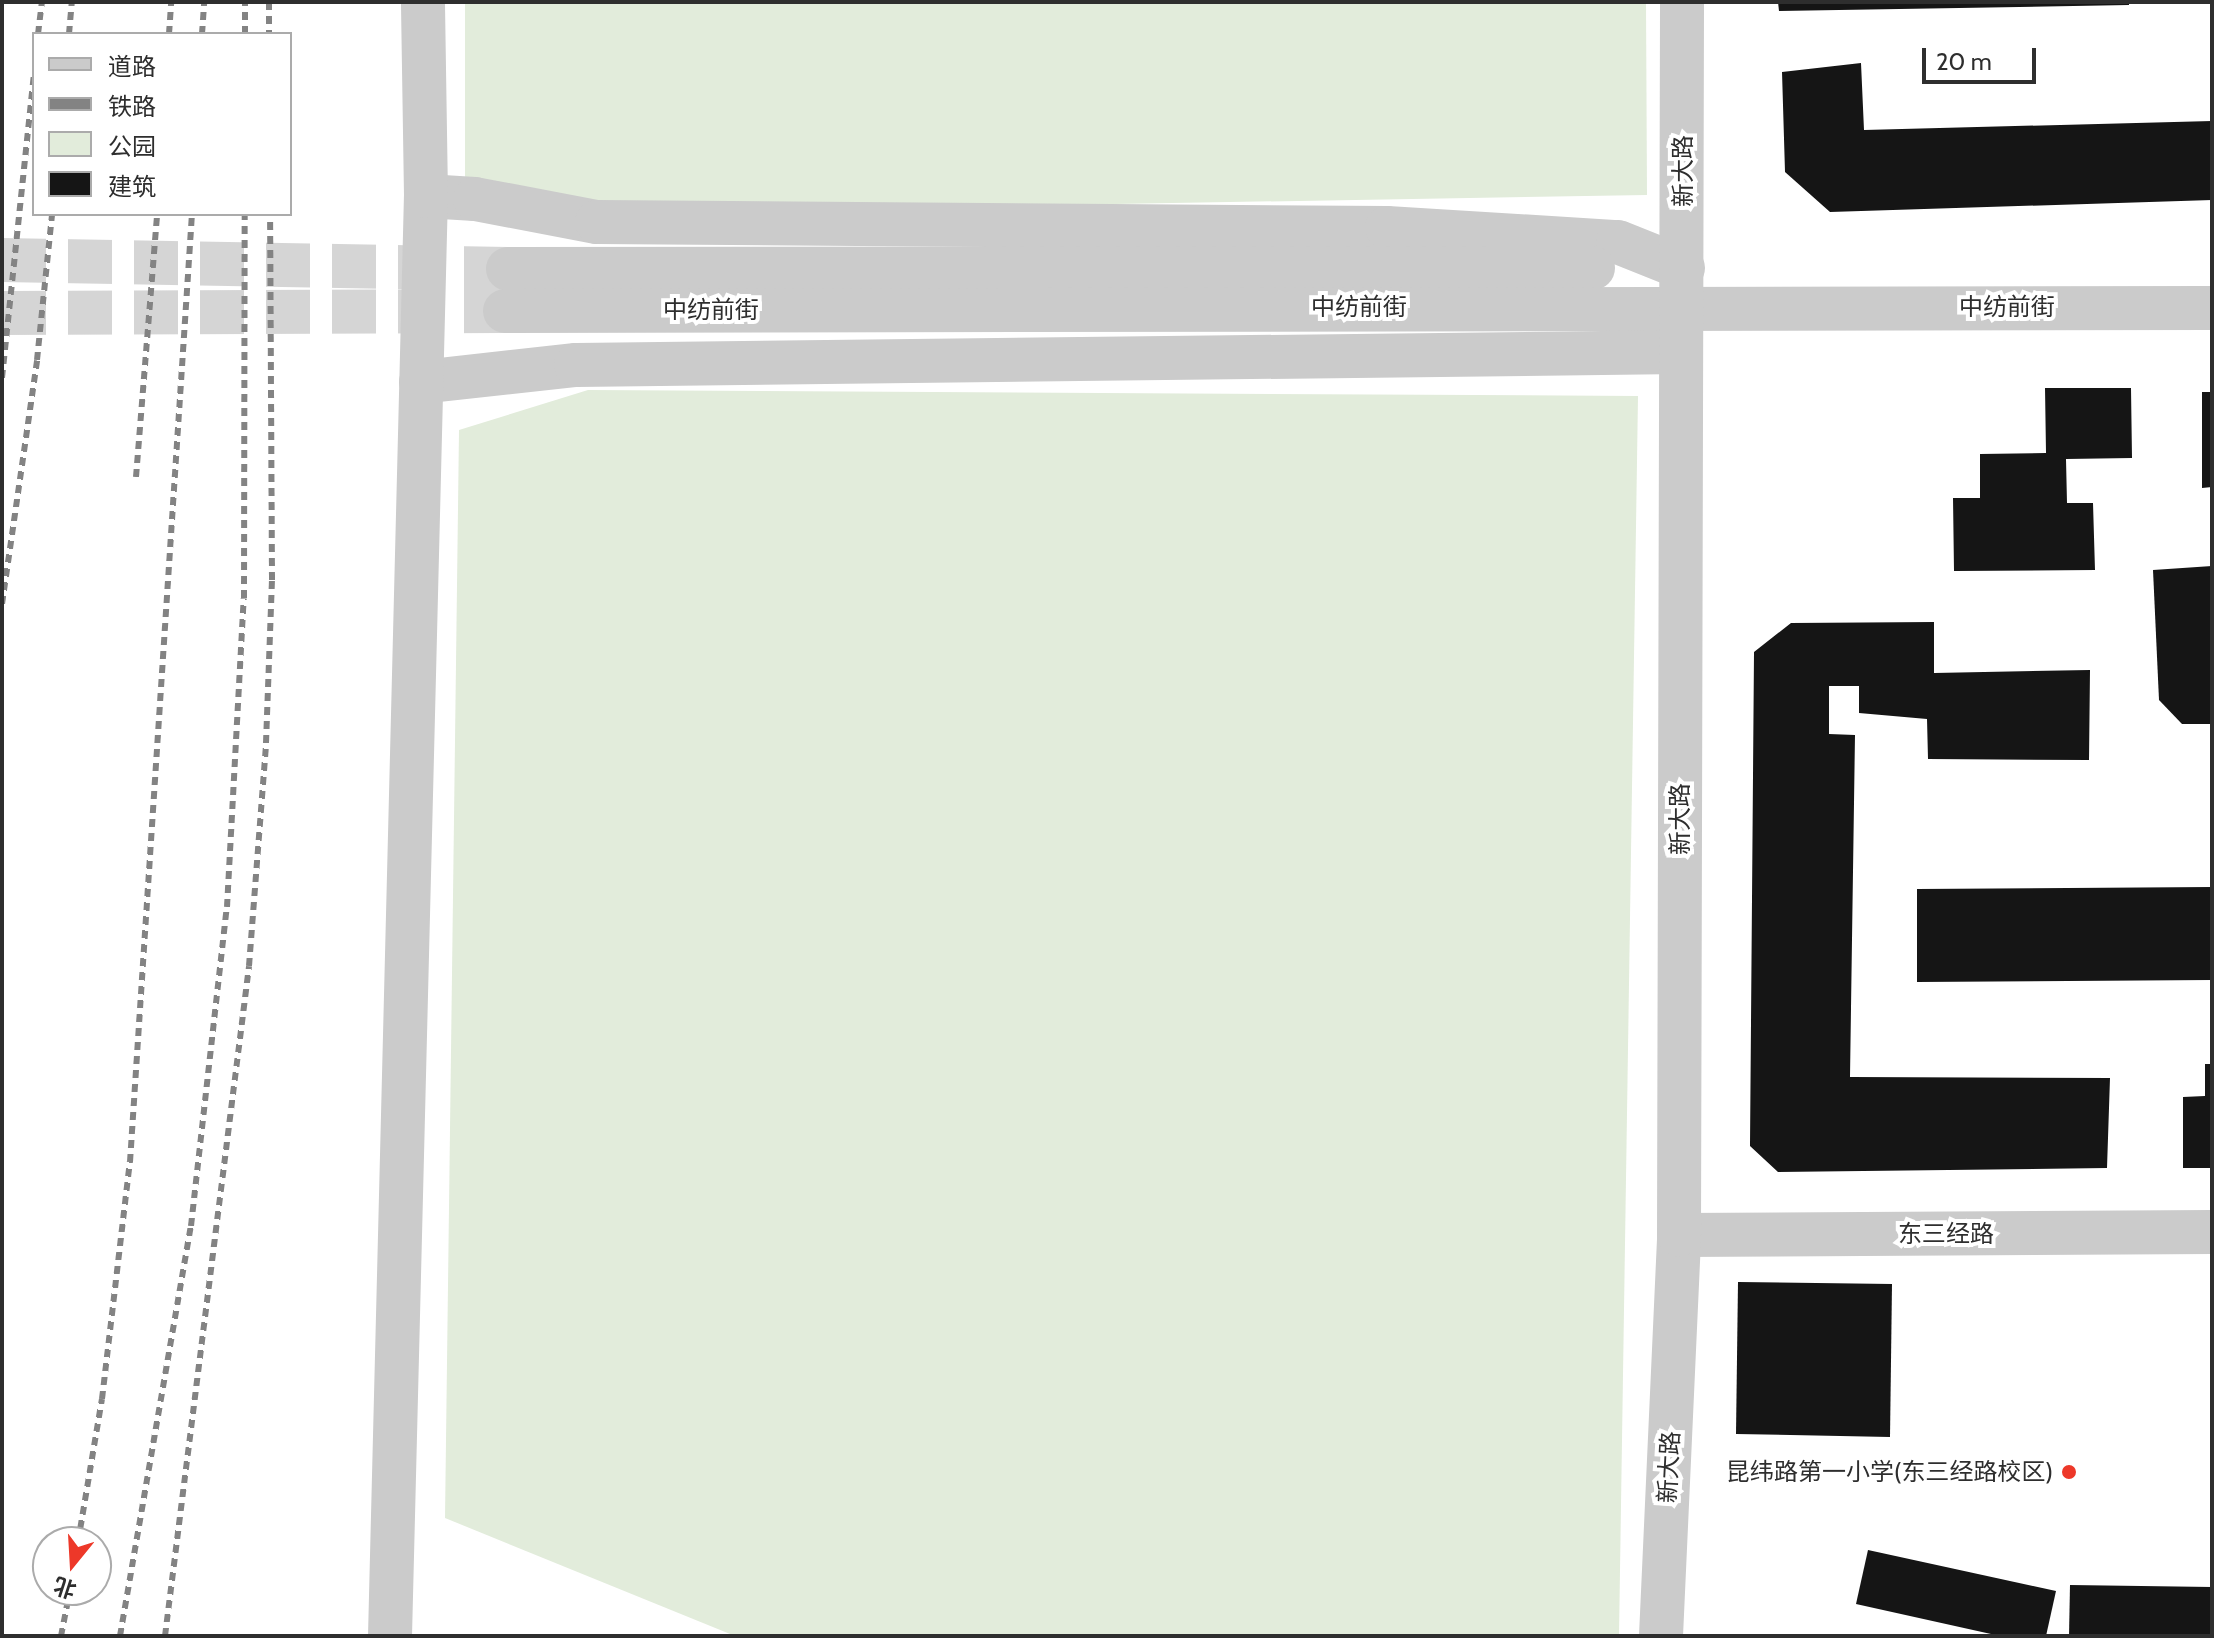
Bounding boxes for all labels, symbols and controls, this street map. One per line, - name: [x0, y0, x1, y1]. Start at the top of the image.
- legend: [32, 32, 292, 216]
- scale bar: [1926, 32, 2040, 82]
- text: 20 m: [1936, 47, 1992, 76]
- text: 道路: [108, 52, 156, 81]
- text: 铁路: [108, 92, 156, 121]
- text: 公园: [108, 132, 156, 161]
- street label: 新大路: [1669, 135, 1697, 207]
- text: 建筑: [108, 172, 156, 201]
- street label: 中纺前街: [1311, 293, 1407, 321]
- street label: 中纺前街: [1959, 293, 2055, 321]
- street label: 中纺前街: [663, 296, 759, 324]
- street label: 新大路: [1666, 783, 1694, 855]
- street label: 东三经路: [1898, 1220, 1994, 1248]
- street label: 新大路: [1653, 1430, 1685, 1504]
- place label: 昆纬路第一小学(东三经路校区): [1726, 1458, 2053, 1486]
- marker: 昆纬路第一小学(东三经路校区): [2060, 1463, 2078, 1481]
- north arrow: [32, 1526, 112, 1606]
- text: 北: [50, 1571, 80, 1604]

